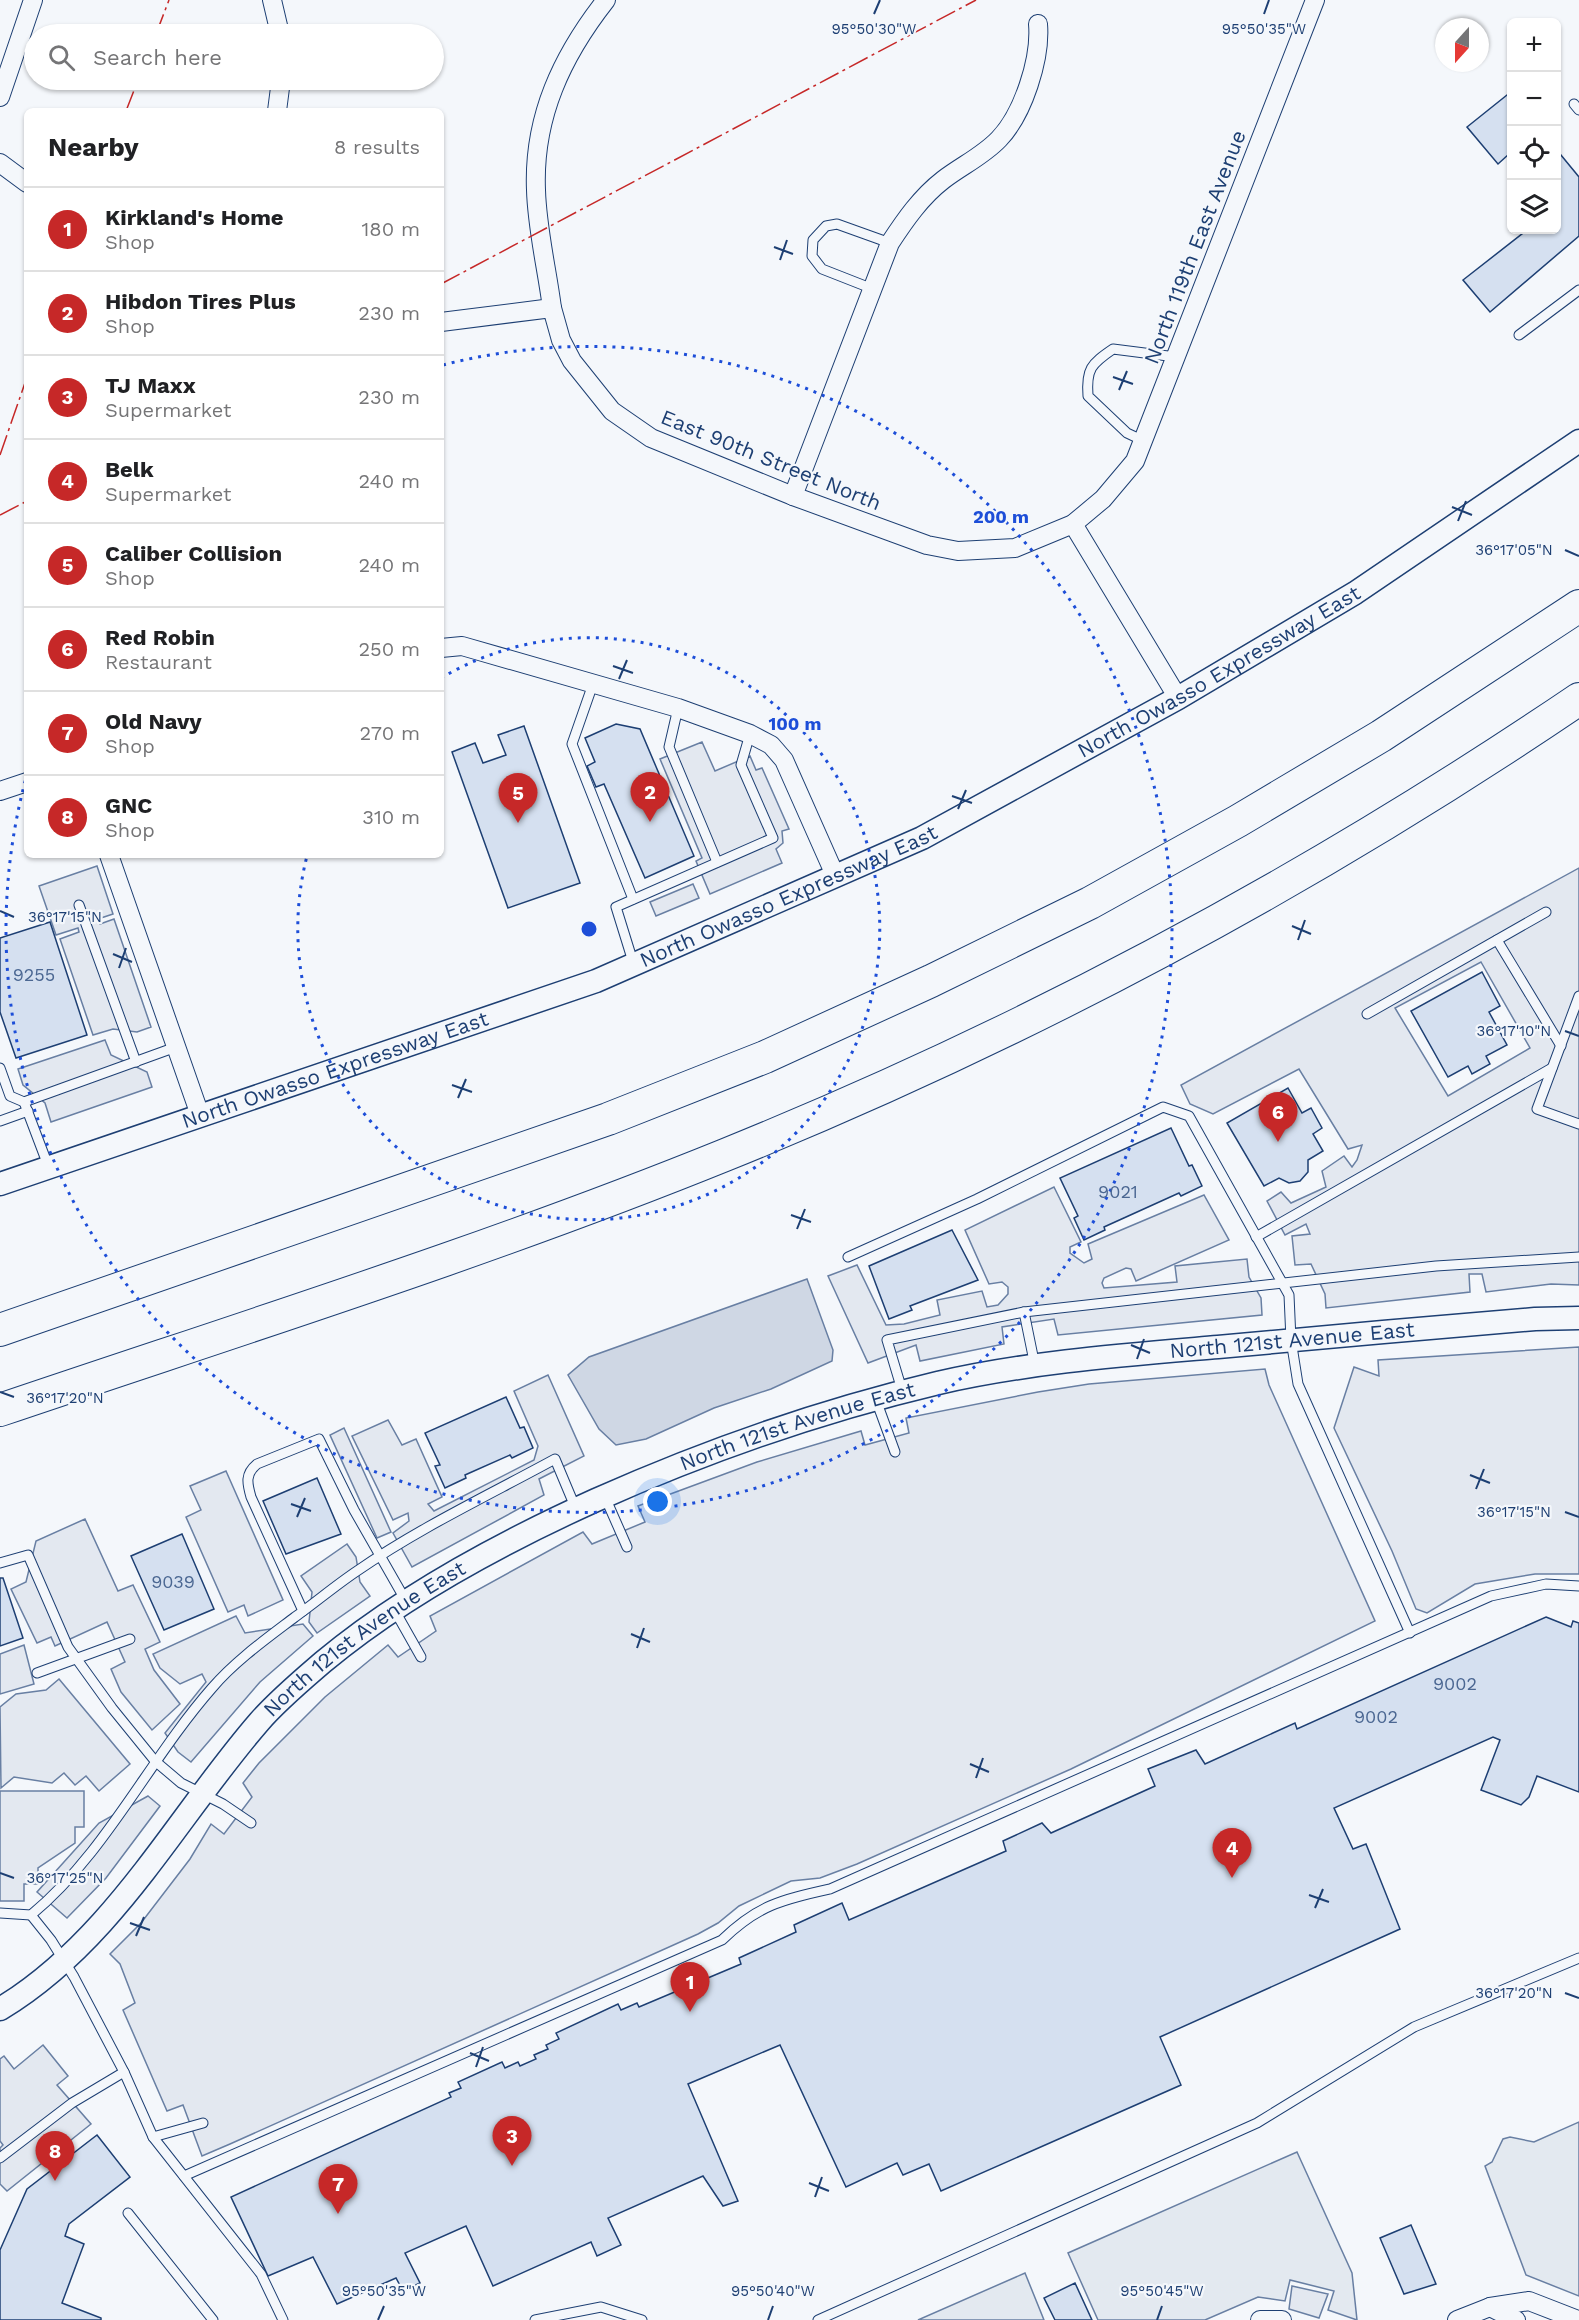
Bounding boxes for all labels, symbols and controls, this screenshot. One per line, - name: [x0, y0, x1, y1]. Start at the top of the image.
- north arrow: [1435, 18, 1489, 72]
- map controls: [1507, 18, 1561, 234]
- button: +: [1507, 18, 1561, 72]
- text: 95°50'30"W: [832, 20, 917, 38]
- text: 95°50'35"W: [1222, 20, 1306, 38]
- search box: [24, 24, 444, 90]
- icon: search: [45, 41, 78, 74]
- text: Search here: [93, 45, 222, 70]
- button: −: [1507, 72, 1561, 126]
- street label: North 119th East Avenue: [1138, 126, 1251, 367]
- button: locate: [1507, 126, 1561, 180]
- text: Nearby: [48, 132, 139, 162]
- text: 8 results: [334, 135, 420, 159]
- button: layers: [1507, 180, 1561, 234]
- text: Kirkland's Home: [105, 205, 284, 230]
- text: 1: [63, 217, 72, 241]
- text: 180 m: [362, 217, 420, 241]
- text: Shop: [105, 230, 155, 254]
- text: Hibdon Tires Plus: [105, 289, 296, 314]
- text: 2: [62, 301, 73, 325]
- text: 230 m: [358, 301, 420, 325]
- text: Shop: [105, 314, 155, 338]
- text: TJ Maxx: [105, 373, 196, 398]
- text: 3: [62, 385, 73, 409]
- text: 230 m: [358, 385, 420, 409]
- text: Supermarket: [105, 398, 231, 422]
- street label: East 90th Street North: [657, 404, 885, 515]
- text: Belk: [105, 457, 154, 482]
- text: 4: [61, 469, 74, 493]
- text: 240 m: [358, 469, 420, 493]
- text: Supermarket: [105, 482, 231, 506]
- text: 200 m: [973, 506, 1029, 527]
- text: Caliber Collision: [105, 541, 282, 566]
- text: 36°17'05"N: [1475, 541, 1553, 559]
- text: 5: [62, 553, 73, 577]
- text: 240 m: [358, 553, 420, 577]
- text: Shop: [105, 566, 155, 590]
- street label: North Owasso Expressway East: [1073, 580, 1365, 763]
- text: Red Robin: [105, 625, 215, 650]
- text: 6: [61, 637, 74, 661]
- text: 250 m: [358, 637, 420, 661]
- text: Restaurant: [105, 650, 212, 674]
- text: Old Navy: [105, 709, 202, 734]
- text: 100 m: [768, 713, 822, 734]
- text: 7: [61, 721, 74, 745]
- text: 270 m: [360, 721, 420, 745]
- text: Shop: [105, 734, 155, 758]
- pin: 2: [630, 772, 670, 822]
- pin: 5: [498, 774, 538, 823]
- text: GNC: [105, 793, 152, 818]
- text: 8: [61, 805, 74, 829]
- text: 310 m: [362, 805, 420, 829]
- text: Shop: [105, 818, 155, 842]
- street label: North Owasso Expressway East: [636, 819, 942, 972]
- text: 36°17'15"N: [28, 908, 102, 926]
- centre of rings: [579, 919, 599, 939]
- house number: 9255: [13, 964, 55, 985]
- street label: North Owasso Expressway East: [178, 1006, 492, 1133]
- text: 36°17'10"N: [1477, 1022, 1551, 1040]
- pin: 6: [1258, 1092, 1298, 1142]
- house number: 9021: [1098, 1181, 1138, 1202]
- street label: North 121st Avenue East: [1169, 1316, 1416, 1363]
- street label: North 121st Avenue East: [676, 1376, 918, 1476]
- text: 36°17'20"N: [26, 1389, 104, 1407]
- your location: [643, 1487, 672, 1516]
- text: 36°17'15"N: [1477, 1503, 1551, 1521]
- street label: North 121st Avenue East: [258, 1555, 470, 1721]
- house number: 9039: [151, 1571, 195, 1592]
- house number: 9002: [1433, 1673, 1477, 1694]
- house number: 9002: [1354, 1706, 1398, 1727]
- pin: 4: [1212, 1828, 1252, 1878]
- text: 36°17'25"N: [26, 1869, 104, 1887]
- pin: 1: [670, 1962, 710, 2012]
- text: 36°17'20"N: [1475, 1984, 1553, 2002]
- pin: 3: [492, 2116, 532, 2166]
- pin: 8: [36, 2132, 74, 2181]
- pin: 7: [318, 2164, 358, 2214]
- text: 95°50'35"W: [342, 2282, 426, 2300]
- text: 95°50'40"W: [731, 2282, 815, 2300]
- text: 95°50'45"W: [1120, 2282, 1204, 2300]

